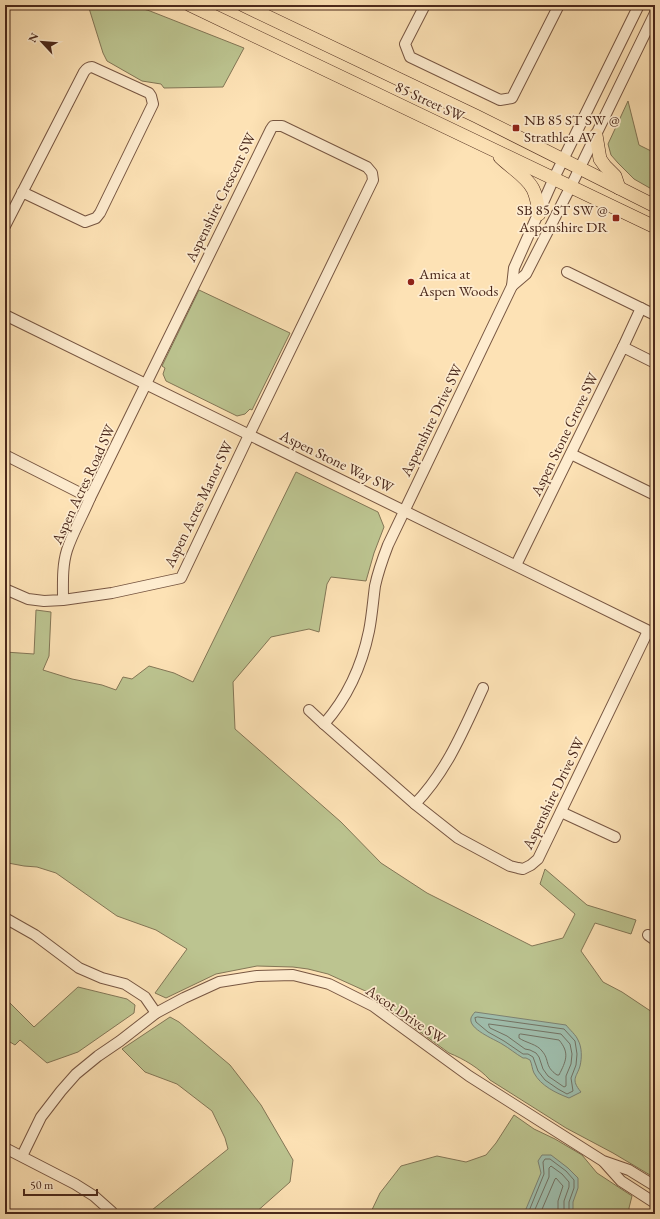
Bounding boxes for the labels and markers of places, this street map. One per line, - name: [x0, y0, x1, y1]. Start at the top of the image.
- place label: NB 85 ST SW @ Strathlea AV: [524, 110, 620, 146]
- marker: NB 85 ST SW @ Strathlea AV: [511, 123, 521, 133]
- place label: SB 85 ST SW @ Aspenshire DR: [517, 200, 608, 236]
- marker: SB 85 ST SW @ Aspenshire DR: [611, 213, 621, 223]
- place label: Amica at Aspen Woods: [418, 264, 498, 300]
- marker: Amica at Aspen Woods: [406, 277, 416, 287]

